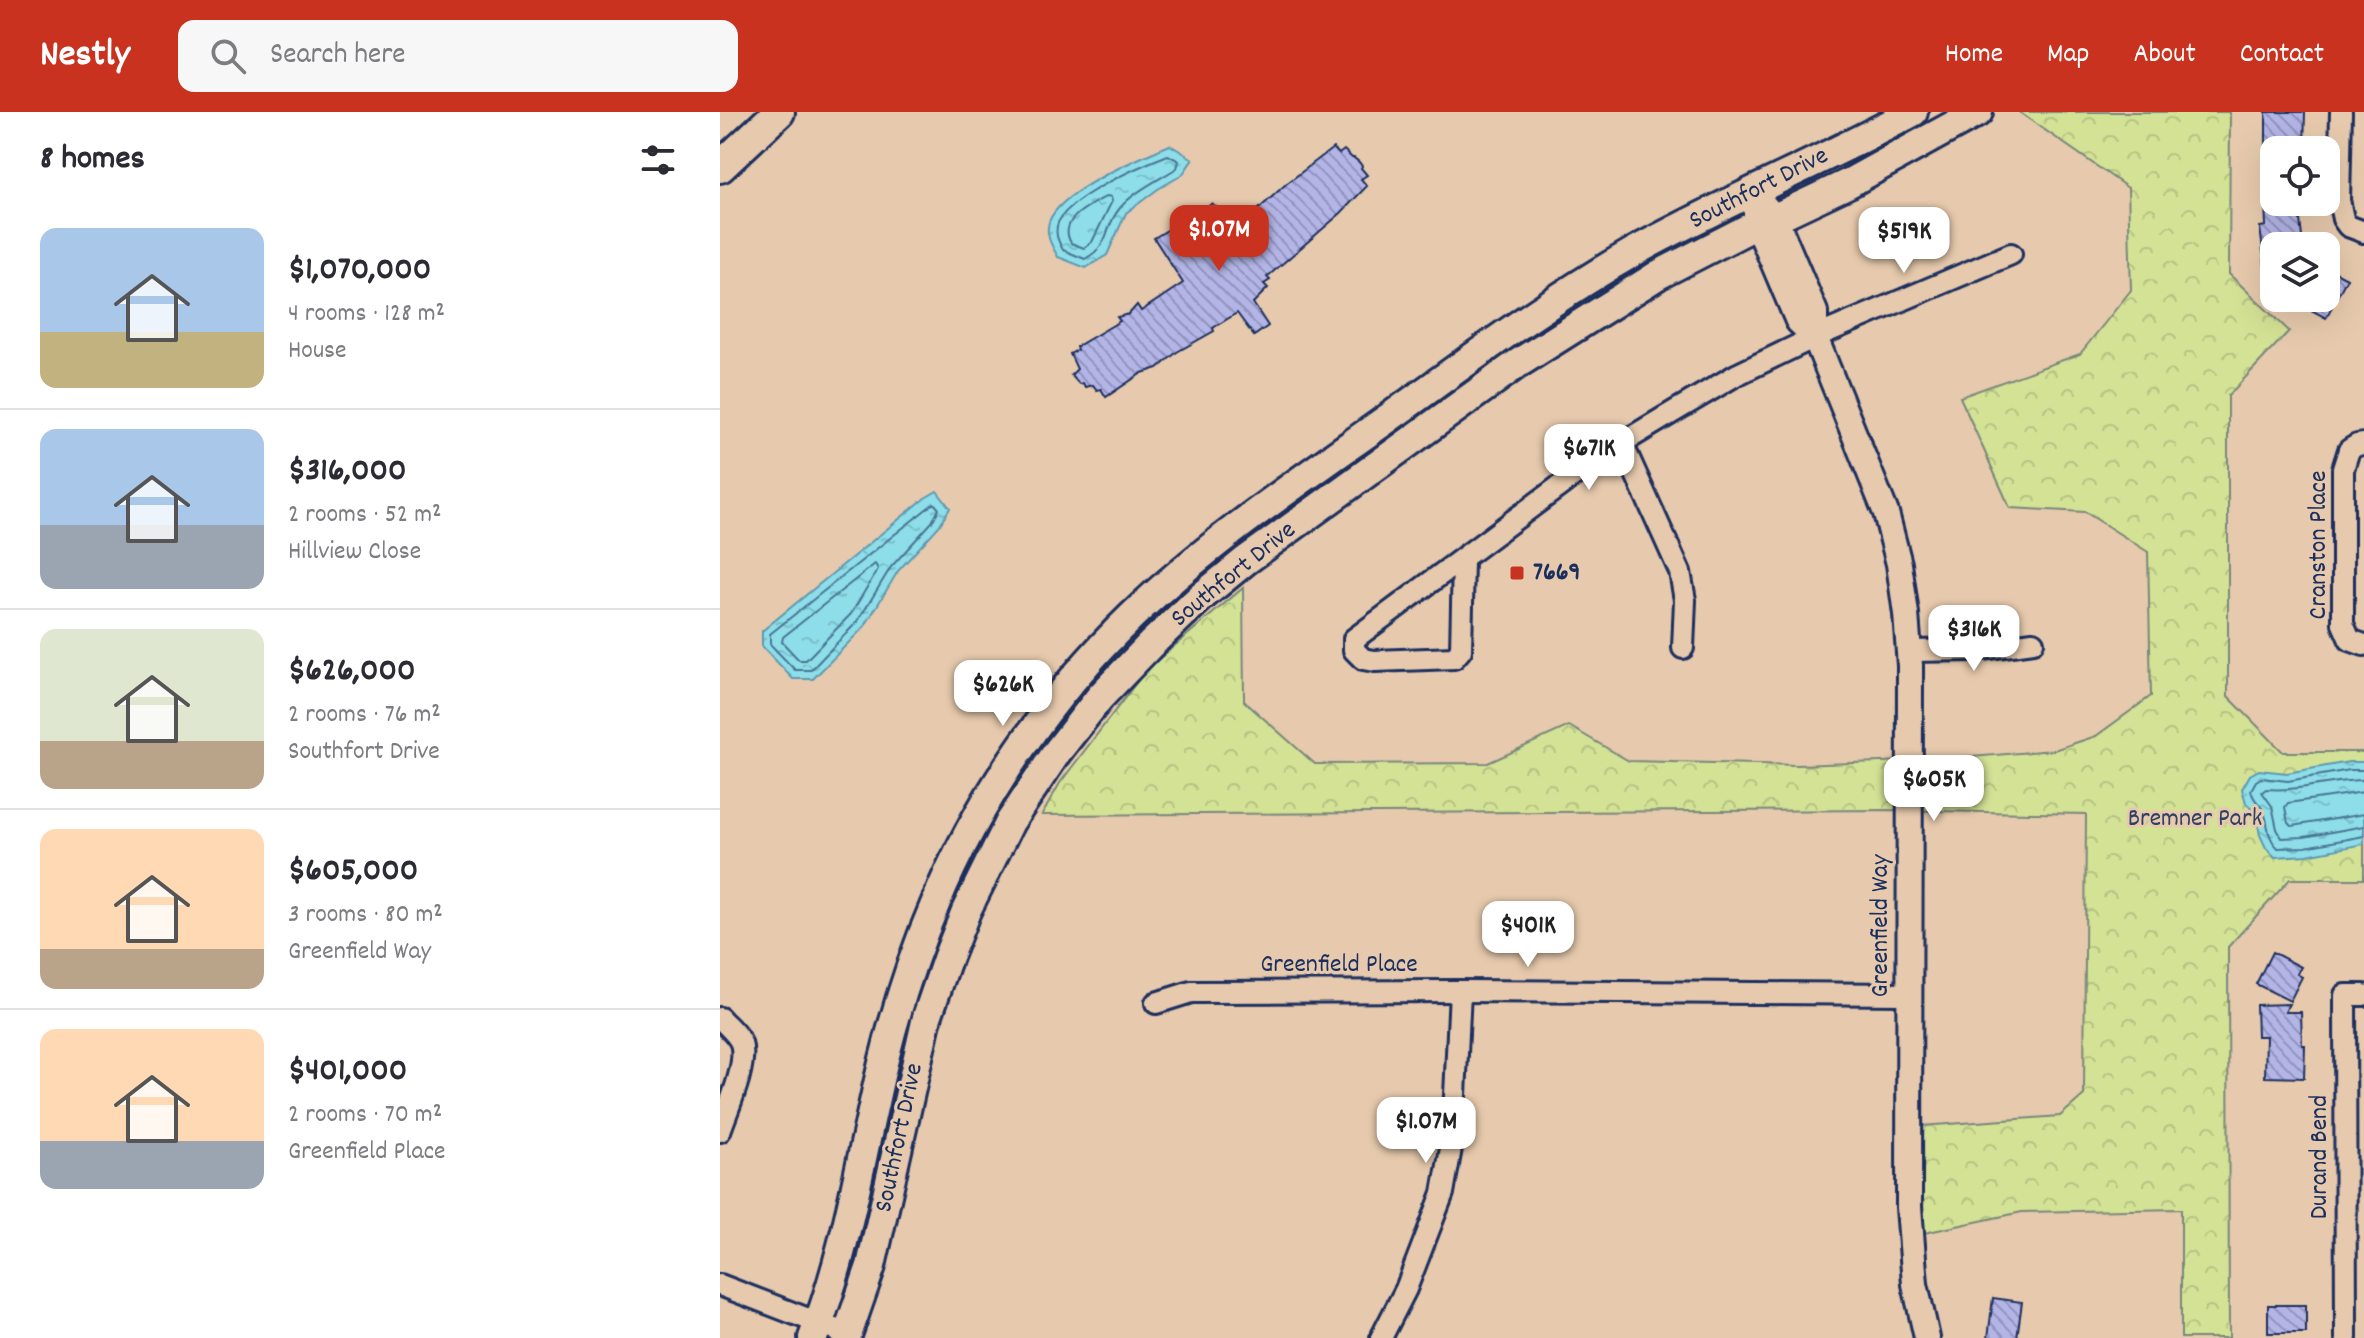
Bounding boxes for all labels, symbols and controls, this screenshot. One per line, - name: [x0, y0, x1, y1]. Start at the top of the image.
- search box: [178, 20, 738, 92]
- text: Nestly: [40, 29, 130, 84]
- icon: search: [206, 34, 250, 78]
- text: Search here: [270, 35, 406, 78]
- text: Home: [1945, 36, 2003, 76]
- text: Map: [2047, 36, 2089, 76]
- text: About: [2133, 36, 2196, 76]
- text: Contact: [2240, 36, 2324, 76]
- text: 8 homes: [40, 136, 145, 185]
- map controls: [2260, 136, 2340, 312]
- button: locate: [2260, 136, 2340, 216]
- icon: filters: [636, 138, 680, 182]
- street label: Southfort Drive: [1683, 138, 1835, 240]
- pin: $1.07M: [1154, 205, 1284, 273]
- pin: $519K: [1848, 207, 1960, 275]
- text: $1.07M: [1188, 212, 1250, 249]
- text: $519K: [1877, 214, 1931, 251]
- button: layers: [2260, 232, 2340, 312]
- text: $1,070,000: [288, 247, 431, 296]
- icon: home: [104, 260, 200, 356]
- text: 4 rooms · 128 m²: [288, 296, 445, 333]
- text: House: [288, 333, 346, 370]
- pin: $671K: [1533, 424, 1645, 492]
- text: $671K: [1562, 431, 1616, 468]
- text: $316,000: [288, 448, 407, 497]
- icon: home: [104, 461, 200, 557]
- street label: Cranston Place: [2301, 471, 2338, 619]
- text: 2 rooms · 52 m²: [288, 497, 441, 534]
- street label: Southfort Drive: [1163, 513, 1305, 637]
- text: Hillview Close: [288, 534, 421, 571]
- place label: 7669: [1533, 555, 1580, 592]
- marker: 7669: [1508, 564, 1526, 582]
- pin: $316K: [1918, 605, 2030, 673]
- text: $316K: [1946, 612, 2002, 649]
- text: $626,000: [288, 648, 415, 697]
- pin: $626K: [947, 660, 1059, 728]
- icon: home: [104, 661, 200, 757]
- text: $626K: [972, 667, 1034, 704]
- text: 2 rooms · 76 m²: [288, 697, 441, 734]
- text: Southfort Drive: [288, 734, 440, 771]
- pin: $605K: [1878, 755, 1990, 823]
- text: $605K: [1902, 762, 1966, 799]
- park label: Bremner Park: [2128, 801, 2262, 838]
- text: $605,000: [288, 848, 418, 897]
- street label: Greenfield Way: [1863, 854, 1900, 998]
- icon: home: [104, 861, 200, 957]
- text: 3 rooms · 80 m²: [288, 897, 443, 934]
- pin: $401K: [1472, 901, 1584, 969]
- text: $401K: [1500, 908, 1556, 945]
- text: Greenfield Way: [288, 934, 431, 971]
- street label: Greenfield Place: [1260, 947, 1418, 984]
- text: $401,000: [288, 1048, 407, 1097]
- street label: Southfort Drive: [866, 1060, 934, 1216]
- icon: home: [104, 1061, 200, 1157]
- street label: Durand Bend: [2302, 1095, 2339, 1219]
- text: 2 rooms · 70 m²: [288, 1097, 442, 1134]
- pin: $1.07M: [1361, 1097, 1491, 1165]
- text: $1.07M: [1395, 1104, 1457, 1141]
- text: Greenfield Place: [288, 1134, 446, 1171]

